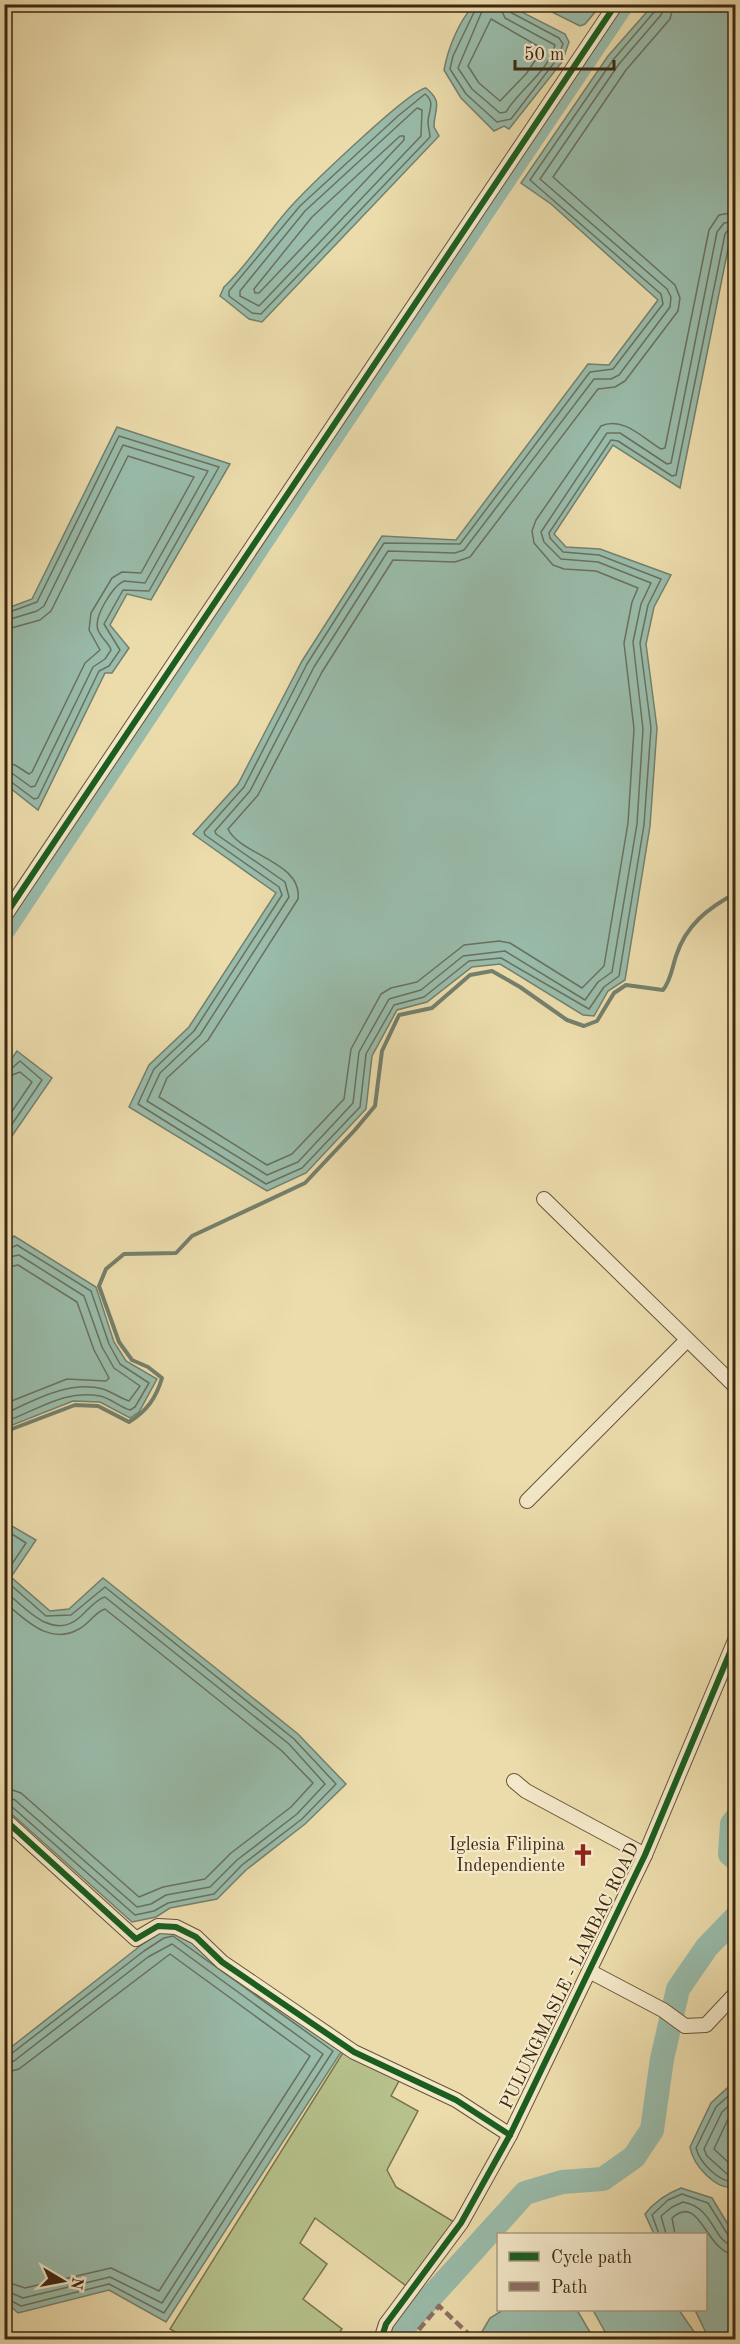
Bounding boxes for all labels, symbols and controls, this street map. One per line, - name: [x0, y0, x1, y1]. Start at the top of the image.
- scale bar: [515, 33, 614, 71]
- text: 50 m: [524, 46, 564, 64]
- place label: Iglesia Filipina Independiente: [449, 1836, 565, 1875]
- street label: PULUNGMASLE - LAMBAC ROAD: [498, 1840, 642, 2112]
- church icon: Iglesia Filipina Independiente: [570, 1842, 596, 1868]
- legend: [497, 2233, 707, 2311]
- text: Cycle path: [551, 2249, 632, 2267]
- north arrow: [33, 2251, 93, 2311]
- text: N: [67, 2276, 85, 2291]
- text: Path: [551, 2279, 588, 2297]

